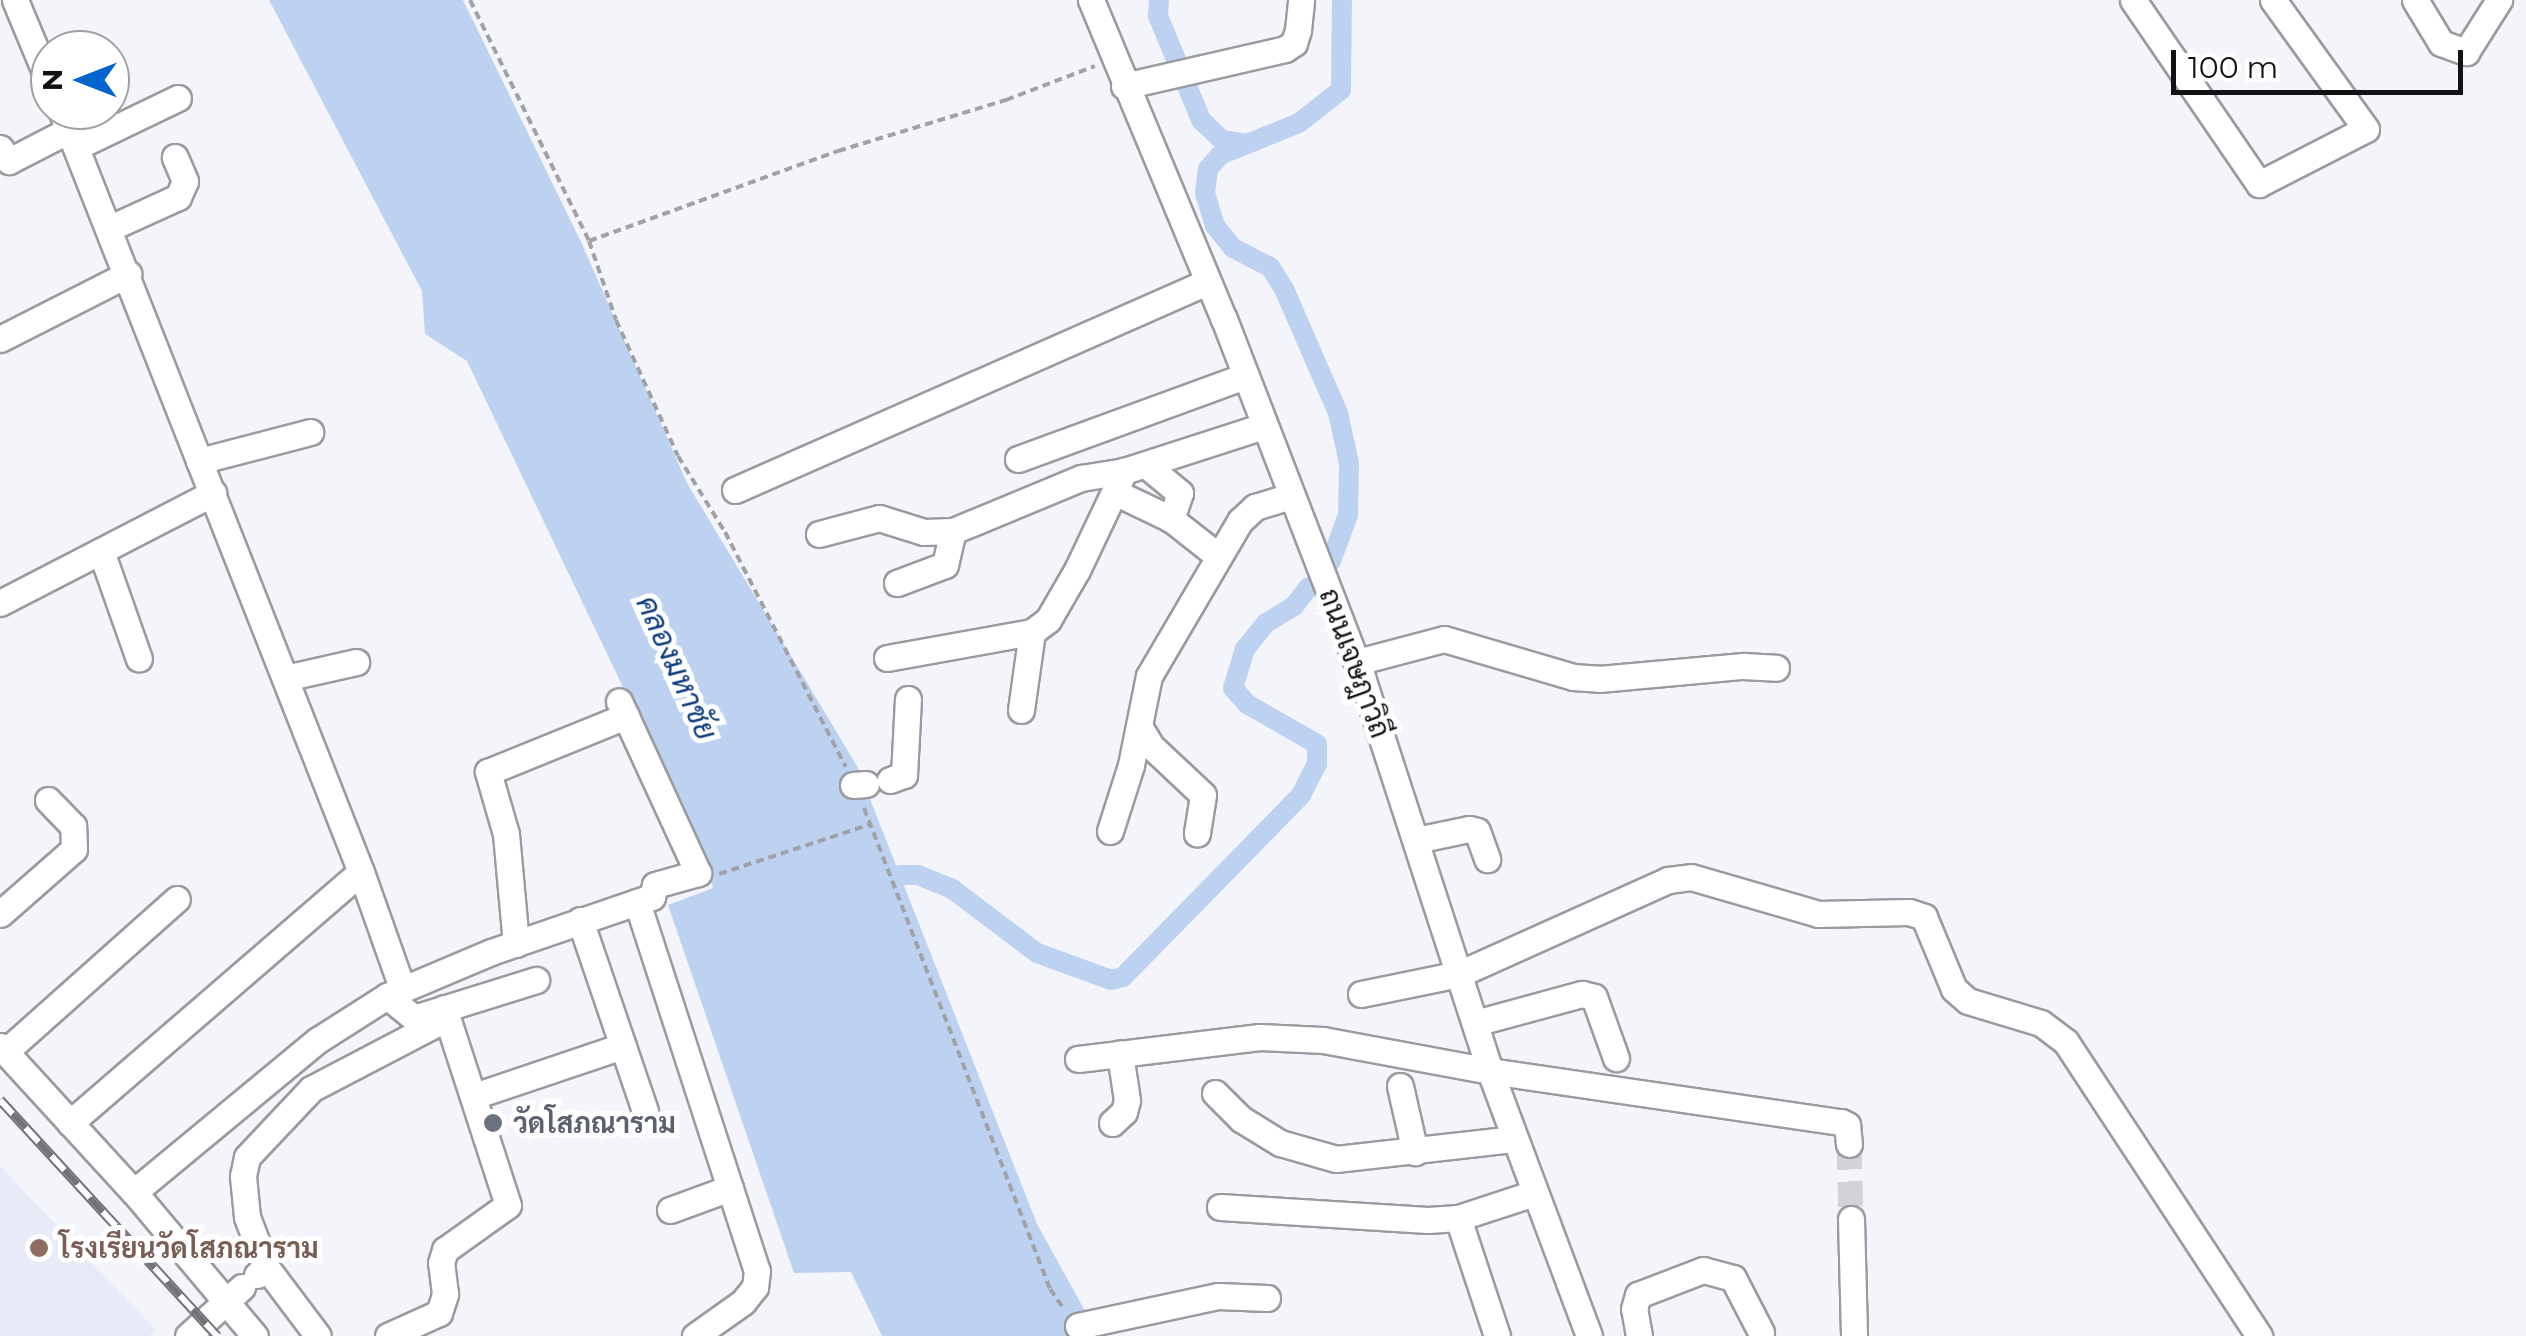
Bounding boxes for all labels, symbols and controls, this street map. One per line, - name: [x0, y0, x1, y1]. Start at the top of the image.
- north arrow: [30, 30, 130, 130]
- scale bar: [2176, 30, 2468, 92]
- text: 100 m: [2188, 49, 2278, 86]
- text: N: [35, 69, 69, 91]
- street label: ถนนเจษฎาวิถี: [1312, 584, 1398, 742]
- water label: คลองมหาชัย: [628, 590, 724, 746]
- place label: วัดโสภณาราม: [513, 1106, 676, 1140]
- marker: วัดโสภณาราม: [482, 1112, 504, 1134]
- place label: โรงเรียนวัดโสภณาราม: [59, 1231, 319, 1265]
- marker: โรงเรียนวัดโสภณาราม: [28, 1237, 50, 1259]

